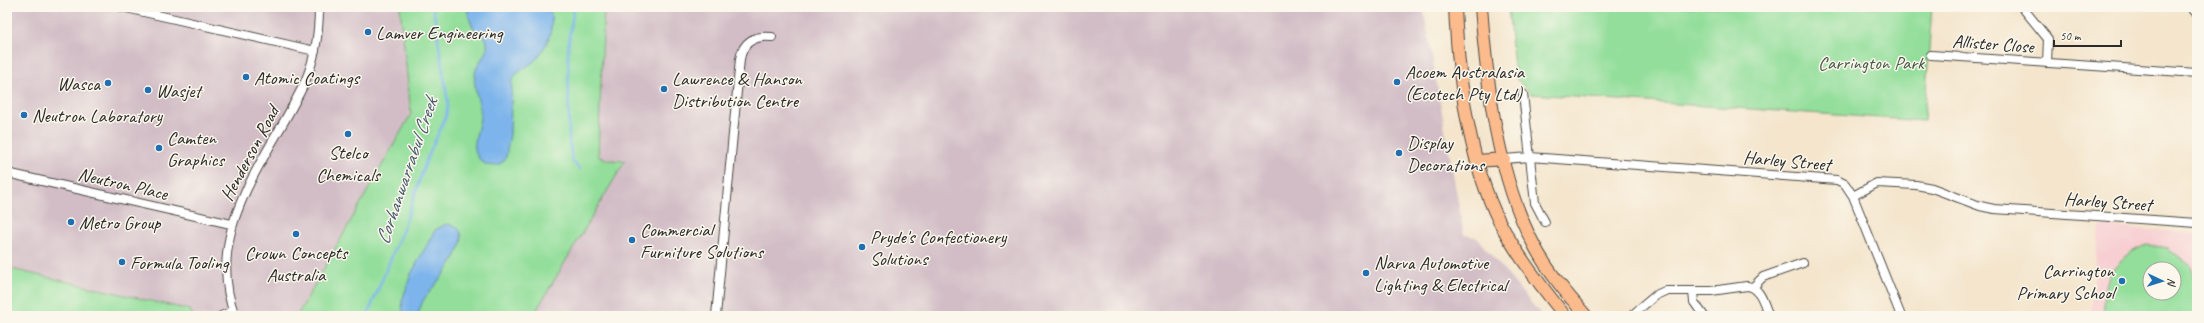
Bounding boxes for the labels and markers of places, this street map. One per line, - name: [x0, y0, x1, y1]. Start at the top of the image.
- place label: Lamver Engineering: [376, 21, 504, 45]
- marker: Lamver Engineering: [363, 27, 373, 37]
- place label: Acoem Australasia (Ecotech Pty Ltd): [1405, 60, 1526, 106]
- place label: Atomic Coatings: [254, 66, 362, 90]
- place label: Lawrence & Hanson Distribution Centre: [672, 67, 803, 113]
- place label: Wasca: [57, 72, 101, 96]
- marker: Atomic Coatings: [241, 72, 251, 82]
- marker: Acoem Australasia (Ecotech Pty Ltd): [1392, 77, 1402, 87]
- marker: Wasca: [103, 78, 113, 88]
- place label: Wasjet: [156, 79, 204, 103]
- marker: Lawrence & Hanson Distribution Centre: [659, 84, 669, 94]
- marker: Wasjet: [143, 85, 153, 95]
- place label: Neutron Laboratory: [32, 104, 164, 128]
- marker: Neutron Laboratory: [19, 110, 29, 120]
- place label: Camten Graphics: [167, 126, 225, 172]
- marker: Stelco Chemicals: [343, 129, 353, 139]
- place label: Display Decorations: [1407, 131, 1486, 177]
- place label: Stelco Chemicals: [316, 141, 381, 187]
- marker: Camten Graphics: [154, 143, 164, 153]
- marker: Display Decorations: [1394, 148, 1404, 158]
- place label: Metro Group: [79, 211, 161, 235]
- marker: Metro Group: [66, 217, 76, 227]
- place label: Commercial Furniture Solutions: [640, 218, 765, 264]
- place label: Pryde's Confectionery Solutions: [870, 225, 1008, 271]
- marker: Crown Concepts Australia: [291, 229, 301, 239]
- marker: Commercial Furniture Solutions: [627, 235, 637, 245]
- place label: Crown Concepts Australia: [245, 241, 349, 287]
- marker: Pryde's Confectionery Solutions: [857, 242, 867, 252]
- place label: Formula Tooling: [130, 251, 230, 275]
- place label: Narva Automotive Lighting & Electrical: [1374, 251, 1511, 297]
- marker: Formula Tooling: [117, 257, 127, 267]
- place label: Carrington Primary School: [2016, 259, 2118, 305]
- marker: Narva Automotive Lighting & Electrical: [1361, 268, 1371, 278]
- marker: Carrington Primary School: [2117, 276, 2127, 286]

